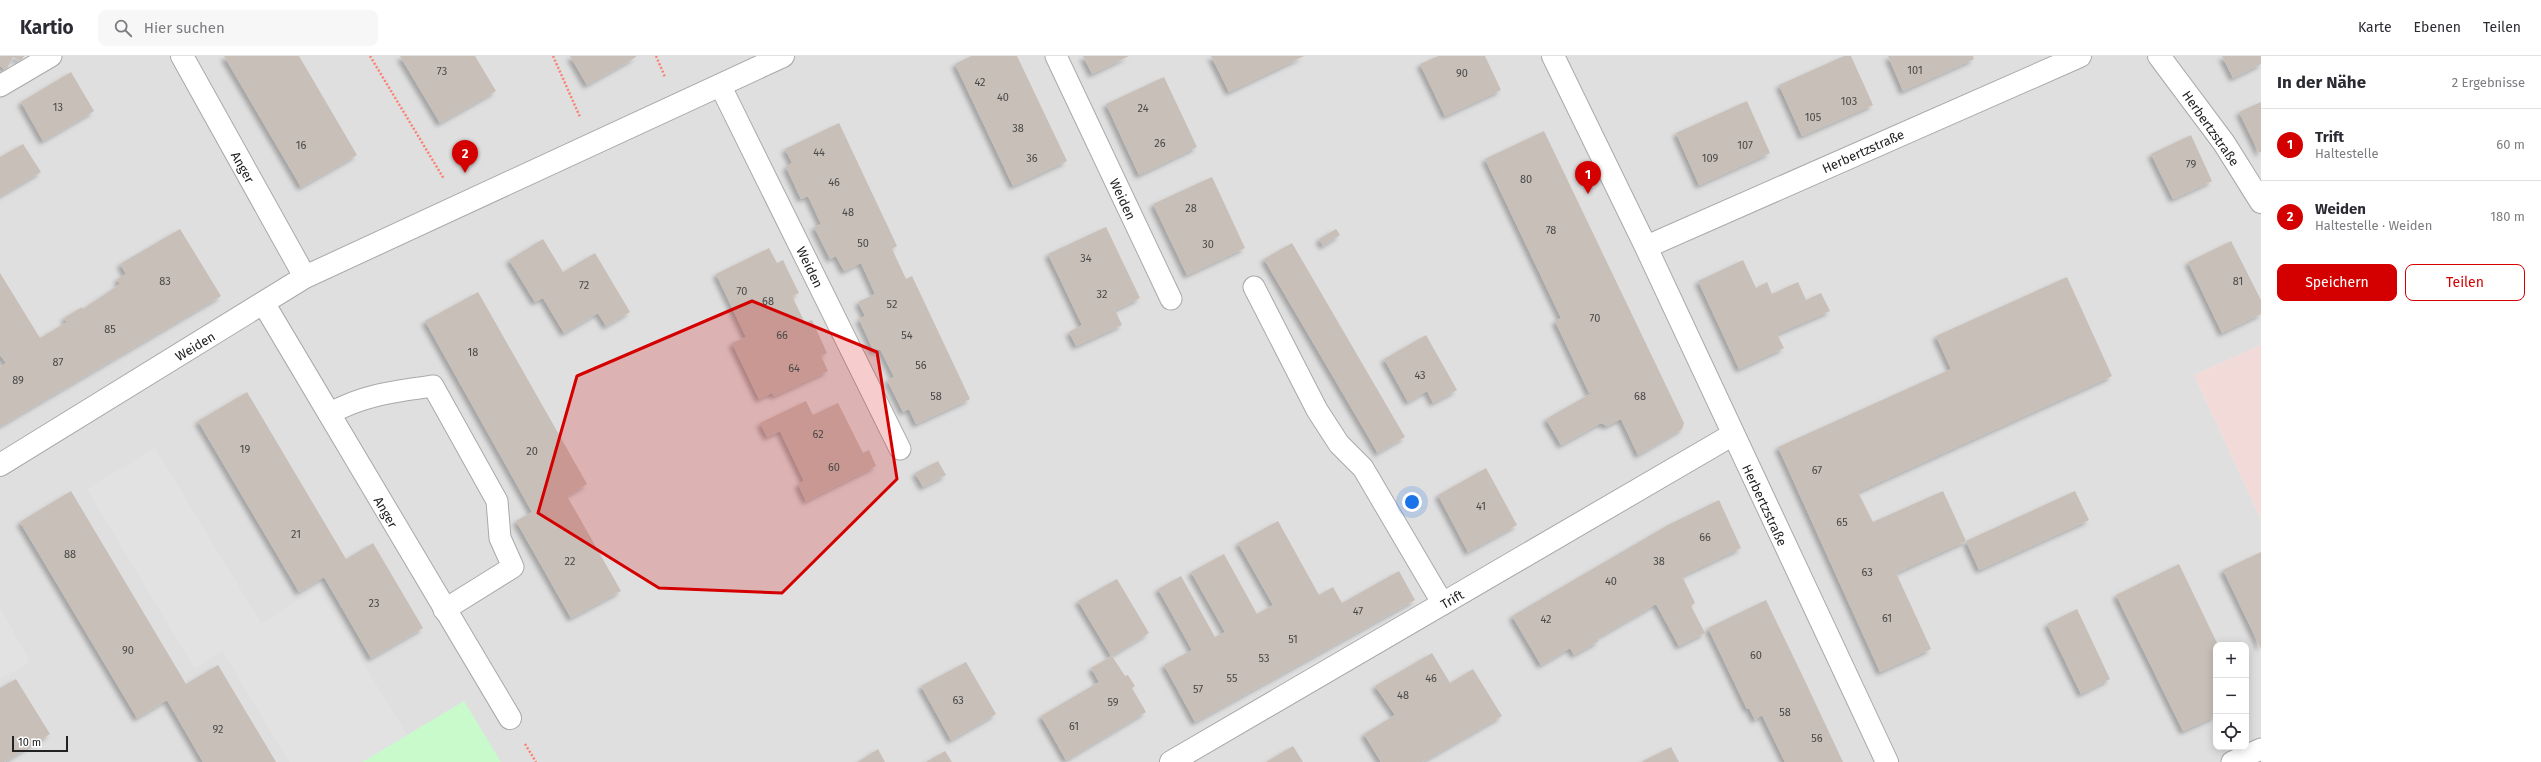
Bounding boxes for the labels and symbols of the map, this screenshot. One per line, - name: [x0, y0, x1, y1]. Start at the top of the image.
- house number: 101: [1907, 64, 1923, 77]
- house number: 73: [437, 65, 447, 78]
- house number: 90: [1456, 67, 1468, 80]
- house number: 42: [974, 76, 986, 89]
- street label: Herbertzstraße: [2179, 88, 2242, 169]
- house number: 40: [997, 91, 1009, 104]
- house number: 103: [1841, 95, 1857, 108]
- house number: 13: [53, 101, 63, 114]
- house number: 24: [1138, 102, 1149, 115]
- house number: 105: [1805, 111, 1822, 124]
- house number: 38: [1012, 122, 1024, 135]
- street label: Herbertzstraße: [1820, 127, 1907, 176]
- house number: 26: [1154, 137, 1166, 150]
- house number: 16: [296, 139, 306, 152]
- house number: 107: [1737, 139, 1753, 152]
- pin: 2: [452, 140, 478, 173]
- house number: 44: [813, 146, 825, 159]
- street label: Anger: [228, 149, 257, 186]
- house number: 36: [1026, 152, 1038, 165]
- house number: 109: [1702, 152, 1719, 165]
- house number: 79: [2186, 158, 2196, 171]
- pin: 1: [1575, 161, 1601, 194]
- house number: 80: [1520, 173, 1532, 186]
- house number: 46: [828, 176, 840, 189]
- street label: Weiden: [1106, 176, 1139, 222]
- house number: 28: [1185, 202, 1197, 215]
- house number: 48: [842, 206, 854, 219]
- house number: 78: [1546, 224, 1556, 237]
- house number: 50: [857, 237, 869, 250]
- house number: 30: [1202, 238, 1214, 251]
- street label: Weiden: [793, 244, 826, 290]
- house number: 34: [1080, 252, 1092, 265]
- house number: 83: [159, 275, 171, 288]
- house number: 81: [2233, 275, 2243, 288]
- house number: 72: [579, 279, 589, 292]
- house number: 70: [737, 285, 747, 298]
- house number: 32: [1097, 288, 1107, 301]
- house number: 68: [762, 295, 774, 308]
- house number: 52: [887, 298, 897, 311]
- house number: 70: [1590, 312, 1600, 325]
- house number: 85: [104, 323, 116, 336]
- street label: Weiden: [173, 329, 218, 364]
- house number: 66: [776, 329, 788, 342]
- house number: 54: [901, 329, 913, 342]
- house number: 18: [468, 346, 478, 359]
- house number: 87: [53, 356, 64, 369]
- house number: 56: [915, 359, 927, 372]
- house number: 64: [788, 362, 800, 375]
- house number: 43: [1414, 369, 1426, 382]
- house number: 89: [12, 374, 24, 387]
- house number: 58: [930, 390, 942, 403]
- house number: 68: [1634, 390, 1646, 403]
- house number: 62: [812, 428, 824, 441]
- house number: 19: [240, 443, 250, 456]
- house number: 20: [526, 445, 538, 458]
- house number: 60: [828, 461, 840, 474]
- street label: Herbertzstraße: [1739, 462, 1790, 548]
- house number: 67: [1812, 464, 1822, 477]
- your location: [1402, 492, 1422, 512]
- street label: Anger: [371, 494, 400, 531]
- house number: 41: [1476, 500, 1486, 513]
- house number: 65: [1836, 516, 1848, 529]
- house number: 21: [291, 528, 301, 541]
- house number: 66: [1699, 531, 1711, 544]
- house number: 88: [64, 548, 76, 561]
- house number: 22: [565, 555, 575, 568]
- house number: 38: [1653, 555, 1665, 568]
- house number: 63: [1861, 566, 1873, 579]
- house number: 40: [1605, 575, 1617, 588]
- street label: Trift: [1438, 587, 1467, 612]
- house number: 23: [369, 597, 379, 610]
- house number: 47: [1353, 605, 1363, 618]
- house number: 61: [1882, 612, 1892, 625]
- house number: 42: [1540, 613, 1552, 626]
- house number: 51: [1288, 633, 1298, 646]
- house number: 90: [122, 644, 134, 657]
- house number: 60: [1750, 649, 1762, 662]
- house number: 53: [1259, 652, 1269, 665]
- house number: 55: [1227, 672, 1238, 685]
- house number: 46: [1425, 672, 1437, 685]
- house number: 57: [1193, 683, 1203, 696]
- house number: 48: [1397, 689, 1409, 702]
- house number: 63: [952, 694, 964, 707]
- house number: 59: [1107, 696, 1119, 709]
- house number: 58: [1779, 706, 1791, 719]
- house number: 61: [1069, 720, 1079, 733]
- house number: 92: [213, 723, 223, 736]
- house number: 56: [1811, 732, 1823, 745]
- scale bar: [12, 734, 68, 753]

